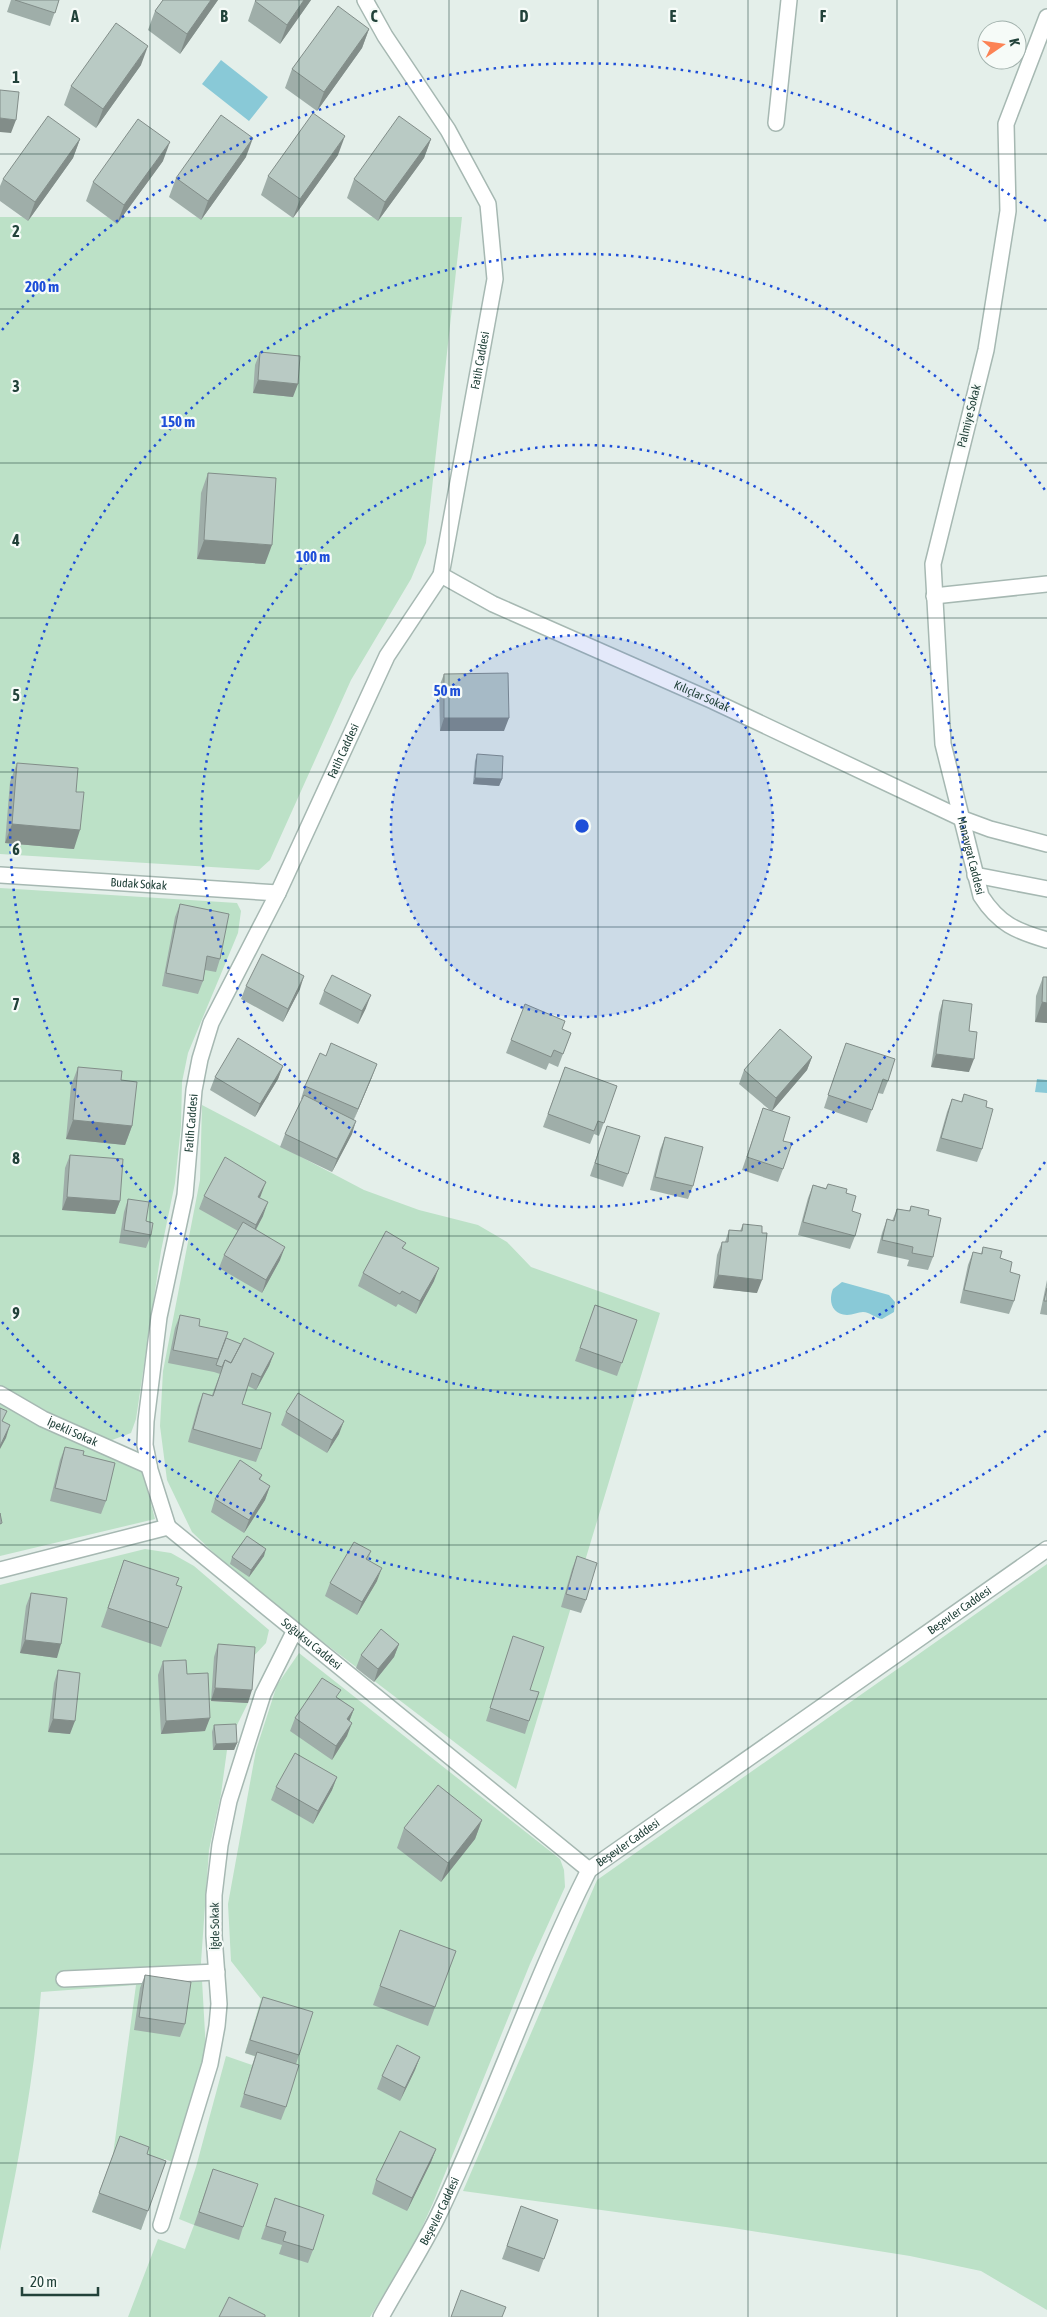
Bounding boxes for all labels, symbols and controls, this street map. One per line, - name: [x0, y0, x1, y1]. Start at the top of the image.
- text: A: [70, 7, 79, 25]
- text: B: [220, 7, 228, 25]
- text: C: [370, 7, 378, 25]
- text: D: [520, 7, 529, 25]
- text: E: [670, 7, 677, 25]
- text: F: [820, 7, 827, 25]
- north arrow: [977, 20, 1027, 70]
- text: K: [1006, 37, 1023, 47]
- text: 1: [12, 68, 20, 86]
- text: 2: [12, 222, 20, 240]
- text: 200 m: [25, 278, 59, 295]
- street label: Fatih Caddesi: [468, 330, 492, 391]
- text: 3: [12, 377, 20, 395]
- street label: Palmiye Sokak: [954, 382, 984, 449]
- text: 150 m: [161, 413, 195, 430]
- text: 4: [11, 531, 20, 549]
- text: 100 m: [296, 548, 330, 565]
- street label: Kılıçlar Sokak: [672, 678, 733, 715]
- text: 50 m: [434, 682, 461, 699]
- text: 5: [12, 686, 20, 704]
- street label: Fatih Caddesi: [325, 721, 362, 781]
- street label: Manavgat Caddesi: [954, 815, 987, 896]
- centre of rings: [573, 817, 591, 835]
- text: 6: [12, 840, 20, 858]
- street label: Budak Sokak: [110, 875, 168, 893]
- text: 7: [12, 995, 20, 1013]
- street label: Fatih Caddesi: [182, 1093, 201, 1153]
- text: 8: [12, 1149, 20, 1167]
- text: 9: [12, 1304, 20, 1322]
- street label: İpekli Sokak: [45, 1415, 101, 1450]
- street label: Beşevler Caddesi: [925, 1583, 994, 1637]
- street label: Soğuksu Caddesi: [279, 1615, 344, 1672]
- street label: Beşevler Caddesi: [593, 1816, 662, 1870]
- street label: İğde Sokak: [208, 1901, 222, 1950]
- street label: Beşevler Caddesi: [417, 2175, 462, 2248]
- scale bar: [22, 2264, 99, 2296]
- text: 20 m: [30, 2273, 57, 2290]

